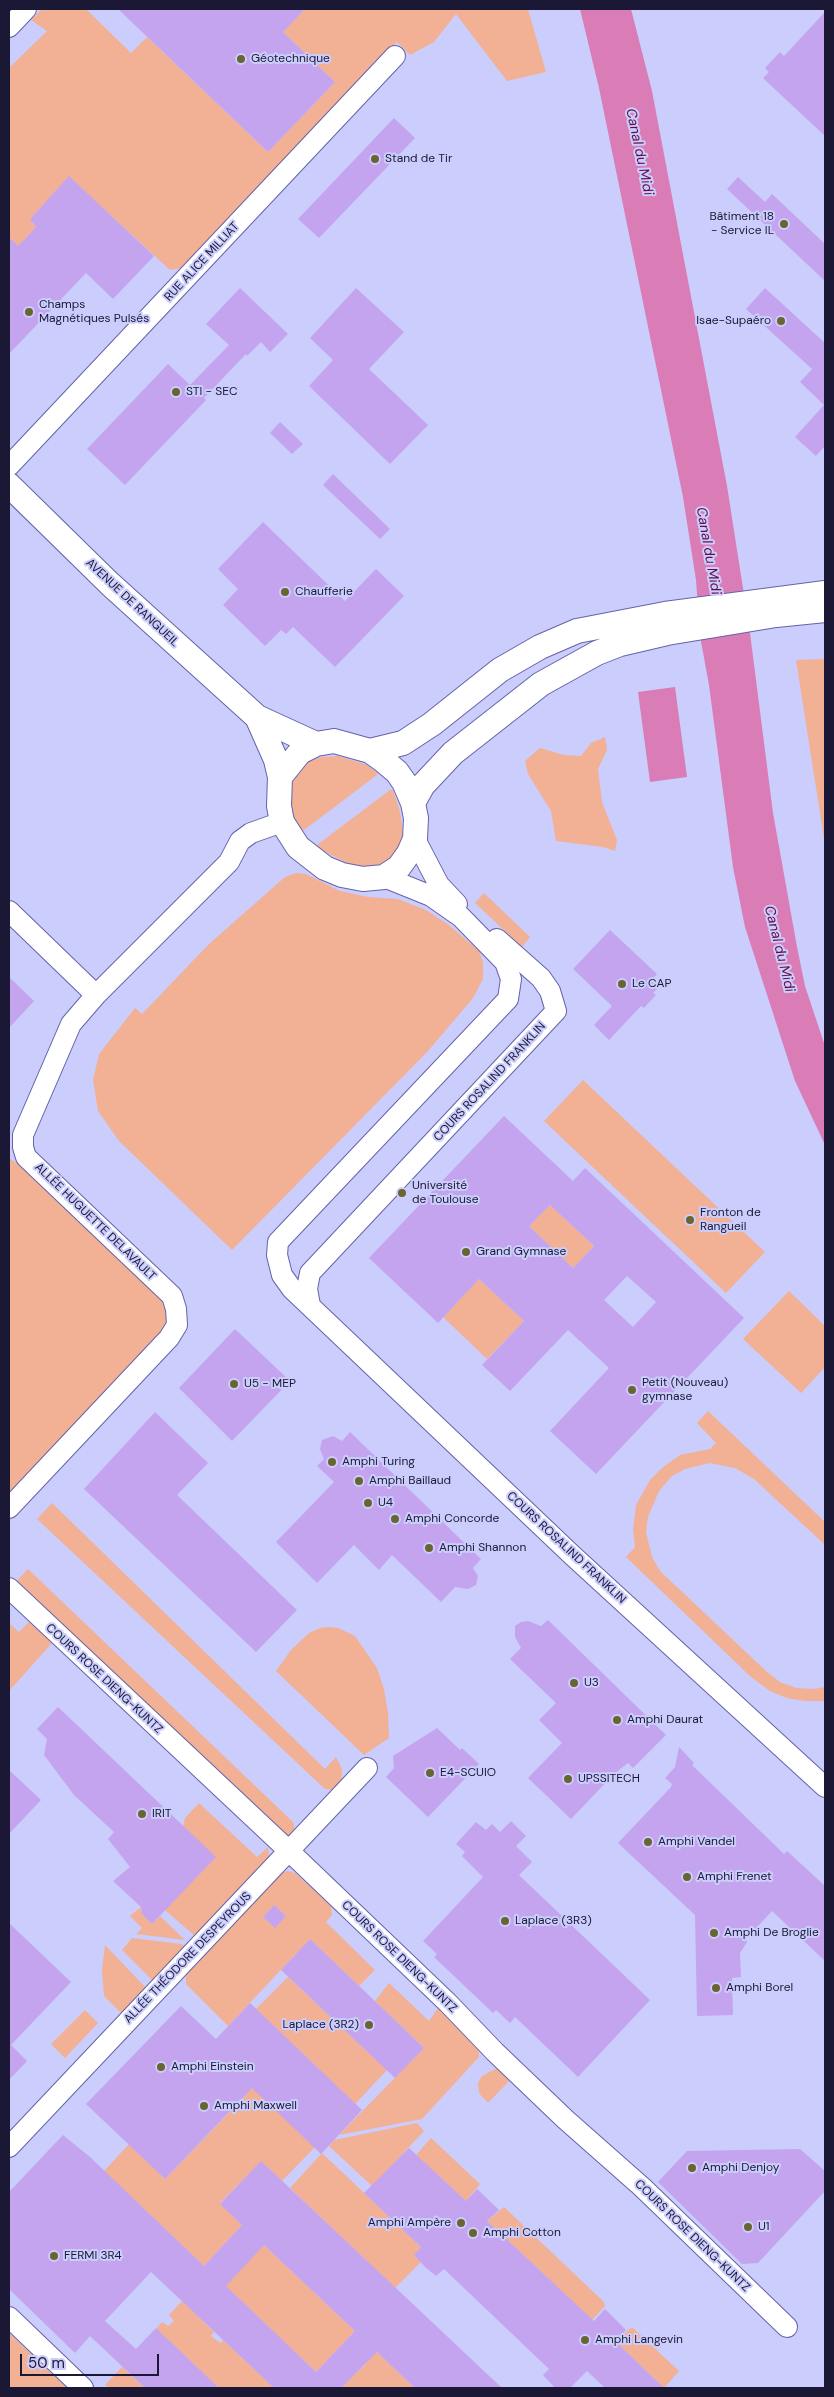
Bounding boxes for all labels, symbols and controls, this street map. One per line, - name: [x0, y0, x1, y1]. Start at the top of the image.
- place label: Géotechnique: [251, 52, 330, 66]
- marker: Géotechnique: [235, 53, 247, 65]
- water label: Canal du Midi: [622, 107, 656, 197]
- place label: Stand de Tir: [385, 152, 452, 166]
- marker: Stand de Tir: [369, 153, 381, 165]
- place label: Bâtiment 18 - Service IL: [709, 210, 774, 238]
- marker: Bâtiment 18 - Service IL: [778, 218, 790, 230]
- street label: RUE ALICE MILLIAT: [162, 220, 242, 304]
- place label: Champs Magnétiques Pulsés: [39, 298, 149, 326]
- marker: Champs Magnétiques Pulsés: [23, 306, 35, 318]
- place label: Isae-Supaéro: [696, 314, 771, 328]
- marker: Isae-Supaéro: [775, 315, 787, 327]
- place label: STI - SEC: [186, 385, 238, 399]
- marker: STI - SEC: [170, 386, 182, 398]
- water label: Canal du Midi: [692, 506, 724, 596]
- street label: AVENUE DE RANGUEIL: [82, 556, 182, 650]
- place label: Chaufferie: [295, 585, 353, 599]
- marker: Chaufferie: [279, 586, 291, 598]
- water label: Canal du Midi: [760, 904, 798, 994]
- place label: Le CAP: [632, 977, 671, 991]
- marker: Le CAP: [616, 978, 628, 990]
- street label: COURS ROSALIND FRANKLIN: [431, 1019, 549, 1145]
- street label: ALLÉE HUGUETTE DELAVAULT: [31, 1160, 159, 1284]
- place label: Université de Toulouse: [412, 1179, 479, 1207]
- marker: Université de Toulouse: [396, 1187, 408, 1199]
- place label: Fronton de Rangueil: [700, 1206, 761, 1234]
- marker: Fronton de Rangueil: [684, 1214, 696, 1226]
- place label: Grand Gymnase: [476, 1245, 566, 1259]
- marker: Grand Gymnase: [460, 1246, 472, 1258]
- place label: Petit (Nouveau) gymnase: [642, 1376, 728, 1404]
- place label: U5 - MEP: [244, 1377, 296, 1391]
- marker: U5 - MEP: [228, 1378, 240, 1390]
- marker: Petit (Nouveau) gymnase: [626, 1384, 638, 1396]
- place label: Amphi Turing: [342, 1455, 415, 1469]
- marker: Amphi Turing: [326, 1456, 338, 1468]
- place label: Amphi Baillaud: [369, 1474, 451, 1488]
- marker: Amphi Baillaud: [353, 1475, 365, 1487]
- street label: COURS ROSALIND FRANKLIN: [503, 1489, 629, 1607]
- place label: U4: [378, 1496, 393, 1510]
- marker: U4: [362, 1497, 374, 1509]
- place label: Amphi Concorde: [405, 1512, 499, 1526]
- marker: Amphi Concorde: [389, 1513, 401, 1525]
- place label: Amphi Shannon: [439, 1541, 526, 1555]
- marker: Amphi Shannon: [423, 1542, 435, 1554]
- street label: COURS ROSE DIENG-KUNTZ: [43, 1621, 165, 1737]
- place label: U3: [584, 1676, 599, 1690]
- marker: U3: [568, 1677, 580, 1689]
- place label: Amphi Daurat: [627, 1713, 703, 1727]
- marker: Amphi Daurat: [611, 1714, 623, 1726]
- place label: E4-SCUIO: [440, 1766, 496, 1780]
- marker: E4-SCUIO: [424, 1767, 436, 1779]
- place label: UPSSITECH: [578, 1772, 640, 1786]
- marker: UPSSITECH: [562, 1773, 574, 1785]
- place label: IRIT: [152, 1807, 171, 1821]
- marker: IRIT: [136, 1808, 148, 1820]
- place label: Amphi Vandel: [658, 1835, 735, 1849]
- marker: Amphi Vandel: [642, 1836, 654, 1848]
- place label: Amphi Frenet: [697, 1870, 772, 1884]
- marker: Amphi Frenet: [681, 1871, 693, 1883]
- street label: ALLÉE THÉODORE DESPEYROUS: [121, 1889, 255, 2027]
- street label: COURS ROSE DIENG-KUNTZ: [338, 1898, 460, 2016]
- place label: Laplace (3R3): [515, 1914, 592, 1928]
- marker: Laplace (3R3): [499, 1915, 511, 1927]
- place label: Amphi De Broglie: [724, 1926, 819, 1940]
- marker: Amphi De Broglie: [708, 1927, 720, 1939]
- place label: Amphi Borel: [726, 1981, 793, 1995]
- marker: Amphi Borel: [710, 1982, 722, 1994]
- place label: Laplace (3R2): [282, 2018, 359, 2032]
- marker: Laplace (3R2): [363, 2019, 375, 2031]
- place label: Amphi Einstein: [171, 2060, 254, 2074]
- marker: Amphi Einstein: [155, 2061, 167, 2073]
- place label: Amphi Maxwell: [214, 2099, 297, 2113]
- marker: Amphi Maxwell: [198, 2100, 210, 2112]
- place label: Amphi Denjoy: [702, 2161, 779, 2175]
- marker: Amphi Denjoy: [686, 2162, 698, 2174]
- street label: COURS ROSE DIENG-KUNTZ: [631, 2177, 753, 2295]
- place label: Amphi Ampère: [368, 2216, 451, 2230]
- marker: Amphi Ampère: [455, 2217, 467, 2229]
- place label: U1: [758, 2220, 770, 2234]
- marker: U1: [742, 2221, 754, 2233]
- place label: Amphi Cotton: [483, 2226, 561, 2240]
- marker: Amphi Cotton: [467, 2227, 479, 2239]
- place label: FERMI 3R4: [64, 2249, 122, 2263]
- marker: FERMI 3R4: [48, 2250, 60, 2262]
- place label: Amphi Langevin: [595, 2333, 683, 2347]
- marker: Amphi Langevin: [579, 2334, 591, 2346]
- scale bar: [22, 2344, 161, 2376]
- text: 50 m: [28, 2353, 65, 2373]

